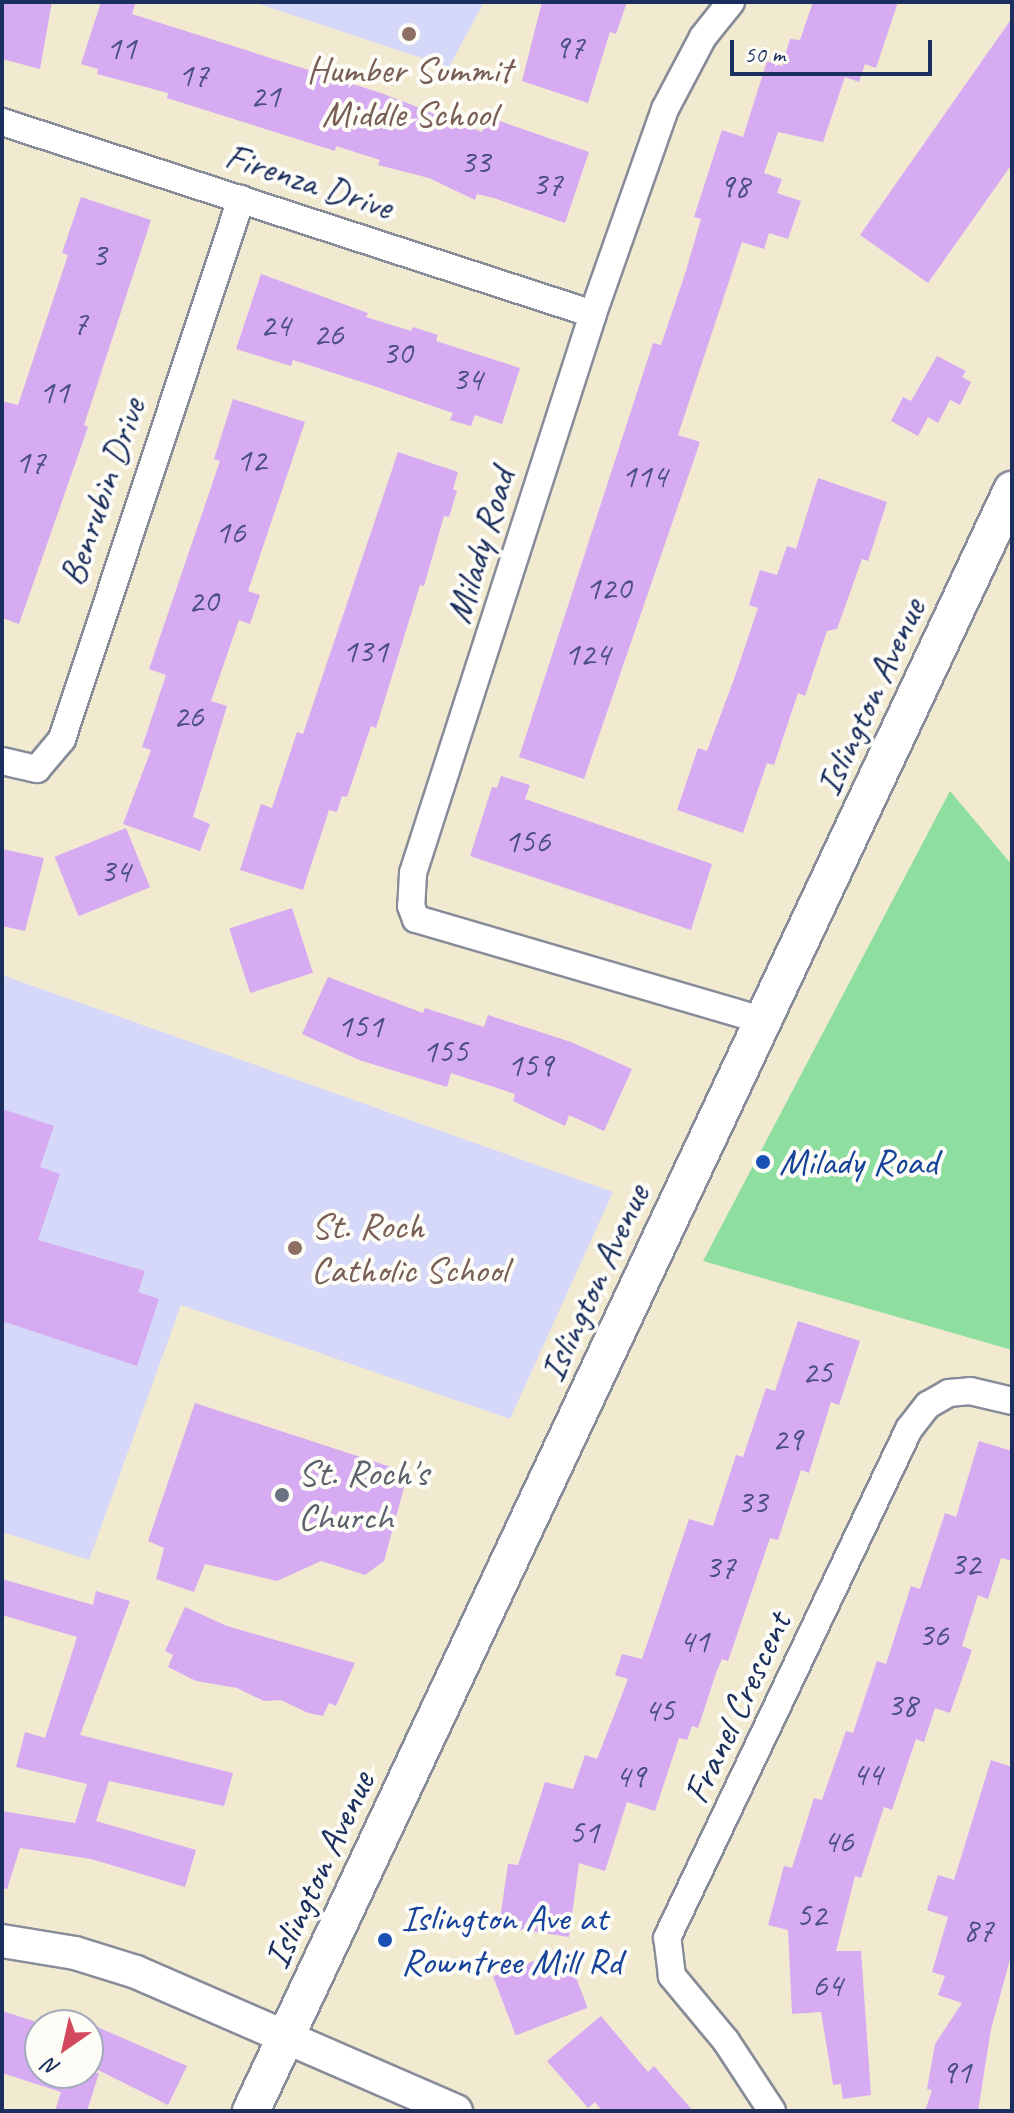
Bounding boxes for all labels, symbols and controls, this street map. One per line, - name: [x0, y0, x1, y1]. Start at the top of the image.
- scale bar: [734, 24, 936, 74]
- marker: Humber Summit Middle School: [400, 25, 418, 43]
- house number: 97: [554, 27, 584, 67]
- house number: 11: [106, 28, 136, 68]
- text: 50 m: [744, 39, 785, 69]
- place label: Humber Summit Middle School: [307, 47, 511, 136]
- house number: 17: [178, 55, 208, 95]
- house number: 21: [250, 76, 280, 116]
- street label: Firenza Drive: [220, 133, 398, 229]
- house number: 33: [460, 142, 490, 182]
- house number: 37: [532, 164, 562, 204]
- house number: 98: [719, 166, 749, 206]
- house number: 3: [91, 235, 107, 275]
- house number: 7: [72, 303, 88, 343]
- house number: 24: [260, 305, 290, 345]
- house number: 26: [313, 314, 343, 354]
- house number: 30: [382, 333, 412, 373]
- house number: 34: [452, 359, 482, 399]
- house number: 11: [39, 372, 69, 412]
- street label: Benrubin Drive: [49, 392, 155, 592]
- house number: 12: [236, 440, 266, 480]
- house number: 17: [15, 442, 45, 482]
- house number: 114: [621, 456, 667, 496]
- street label: Milady Road: [435, 464, 525, 628]
- house number: 16: [215, 512, 245, 552]
- house number: 120: [585, 568, 631, 608]
- house number: 20: [188, 581, 218, 621]
- street label: Islington Avenue: [805, 592, 935, 802]
- house number: 131: [342, 631, 388, 671]
- house number: 124: [564, 634, 610, 674]
- house number: 26: [173, 696, 203, 736]
- house number: 156: [504, 821, 550, 861]
- house number: 34: [100, 851, 130, 891]
- house number: 151: [337, 1006, 383, 1046]
- house number: 155: [422, 1031, 468, 1071]
- house number: 159: [507, 1045, 553, 1085]
- place label: Milady Road: [779, 1139, 936, 1185]
- marker: Milady Road: [754, 1153, 772, 1171]
- street label: Islington Avenue: [529, 1178, 659, 1388]
- place label: St. Roch Catholic School: [311, 1203, 507, 1292]
- marker: St. Roch Catholic School: [286, 1239, 304, 1257]
- house number: 25: [802, 1352, 832, 1392]
- house number: 29: [772, 1419, 802, 1459]
- place label: St. Roch's Church: [298, 1450, 428, 1540]
- house number: 33: [737, 1482, 767, 1522]
- marker: St. Roch's Church: [273, 1486, 291, 1504]
- house number: 32: [950, 1544, 980, 1584]
- house number: 37: [705, 1547, 735, 1587]
- street label: Franel Crescent: [673, 1605, 801, 1811]
- house number: 36: [918, 1615, 948, 1655]
- house number: 41: [679, 1621, 709, 1661]
- house number: 38: [887, 1685, 917, 1725]
- house number: 45: [644, 1690, 674, 1730]
- house number: 44: [852, 1754, 882, 1794]
- house number: 49: [615, 1756, 645, 1796]
- street label: Islington Avenue: [254, 1765, 384, 1975]
- house number: 51: [569, 1812, 599, 1852]
- house number: 46: [823, 1821, 853, 1861]
- place label: Islington Ave at Rowntree Mill Rd: [401, 1895, 623, 1984]
- house number: 52: [796, 1895, 826, 1935]
- house number: 87: [963, 1910, 993, 1950]
- marker: Islington Ave at Rowntree Mill Rd: [376, 1931, 394, 1949]
- house number: 64: [812, 1965, 842, 2005]
- north arrow: [24, 2009, 104, 2089]
- text: N: [38, 2052, 65, 2083]
- house number: 91: [941, 2052, 971, 2092]

